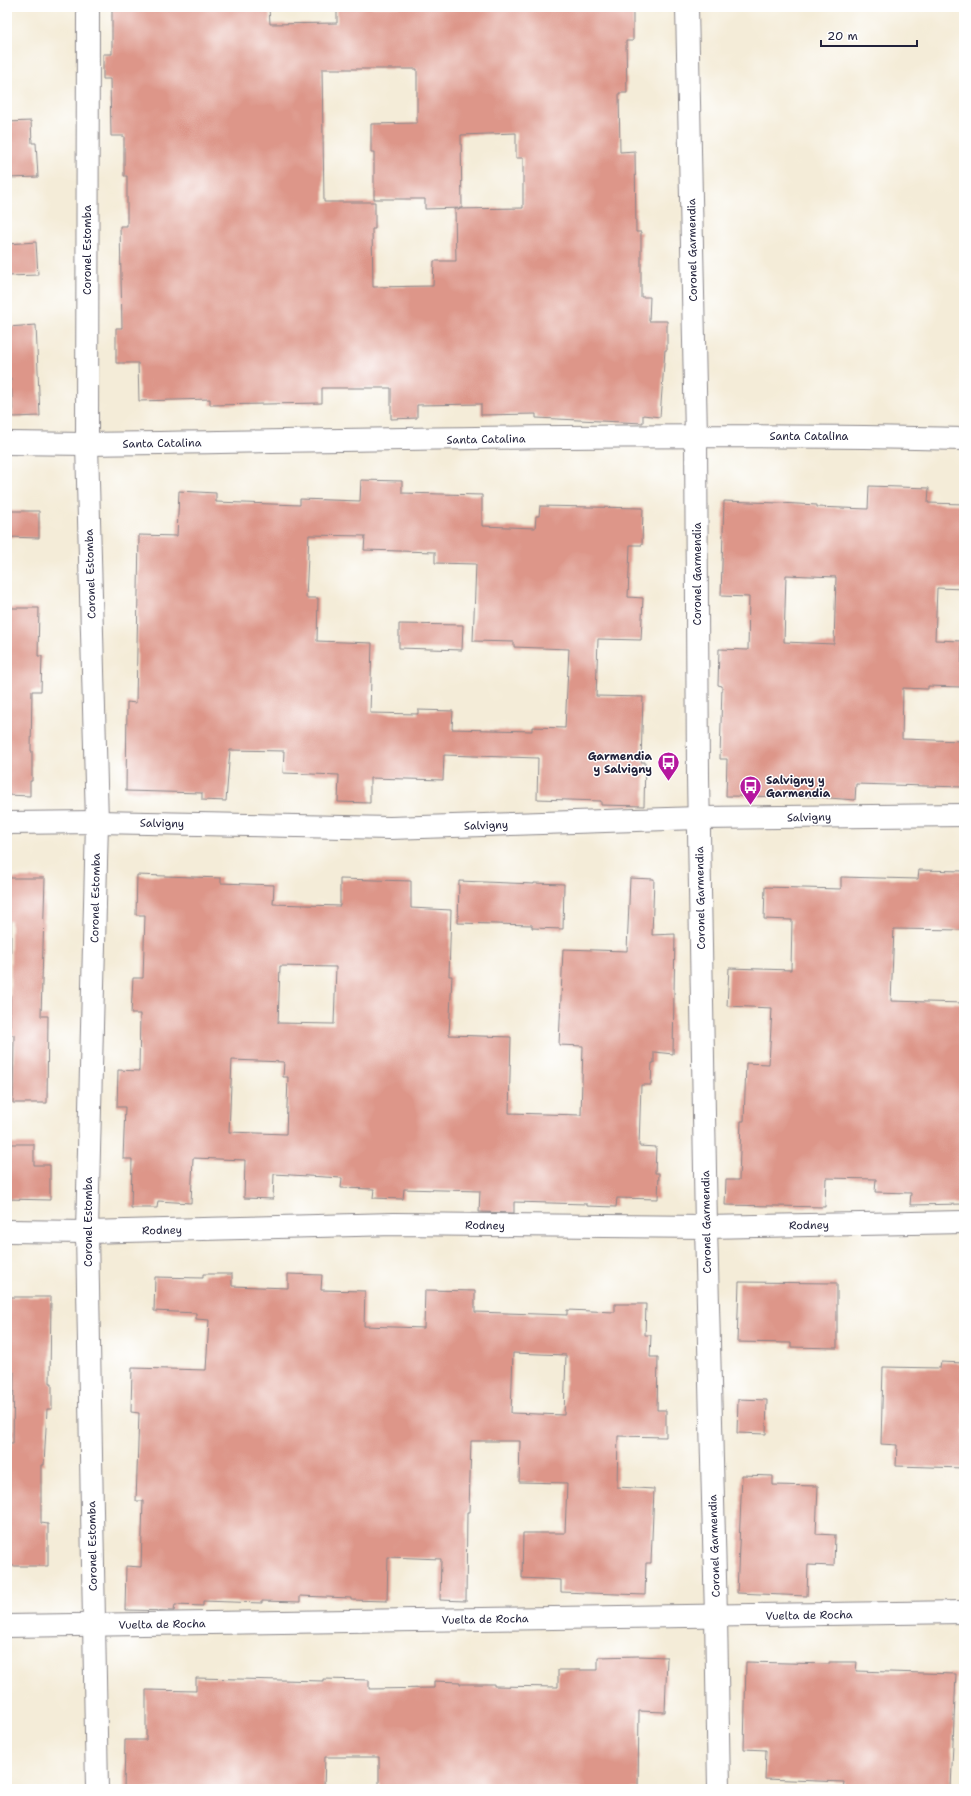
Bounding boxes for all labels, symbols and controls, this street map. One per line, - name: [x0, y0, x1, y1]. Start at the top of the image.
- scale bar: [821, 22, 917, 48]
- text: 20 m: [827, 28, 858, 44]
- street label: Coronel Garmendia: [684, 198, 701, 302]
- street label: Coronel Estomba: [80, 205, 95, 295]
- street label: Santa Catalina: [770, 429, 849, 444]
- street label: Santa Catalina: [446, 431, 526, 448]
- street label: Santa Catalina: [122, 435, 202, 452]
- street label: Coronel Garmendia: [690, 522, 705, 626]
- street label: Coronel Estomba: [81, 529, 100, 619]
- place label: Garmendia y Salvigny: [588, 749, 652, 777]
- bus stop icon: Garmendia y Salvigny: [655, 749, 681, 782]
- bus stop icon: Salvigny y Garmendia: [738, 773, 764, 806]
- place label: Salvigny y Garmendia: [766, 773, 831, 801]
- street label: Salvigny: [787, 810, 831, 825]
- street label: Salvigny: [140, 816, 184, 831]
- street label: Salvigny: [464, 817, 508, 834]
- street label: Coronel Garmendia: [692, 846, 709, 950]
- street label: Coronel Estomba: [87, 853, 104, 943]
- street label: Coronel Garmendia: [698, 1170, 715, 1274]
- street label: Coronel Estomba: [81, 1177, 96, 1267]
- street label: Rodney: [465, 1218, 505, 1233]
- street label: Rodney: [789, 1218, 829, 1233]
- street label: Rodney: [142, 1223, 182, 1238]
- street label: Coronel Garmendia: [705, 1494, 724, 1598]
- street label: Coronel Estomba: [84, 1501, 101, 1591]
- street label: Vuelta de Rocha: [765, 1607, 853, 1624]
- street label: Vuelta de Rocha: [441, 1611, 529, 1628]
- street label: Vuelta de Rocha: [118, 1616, 206, 1633]

